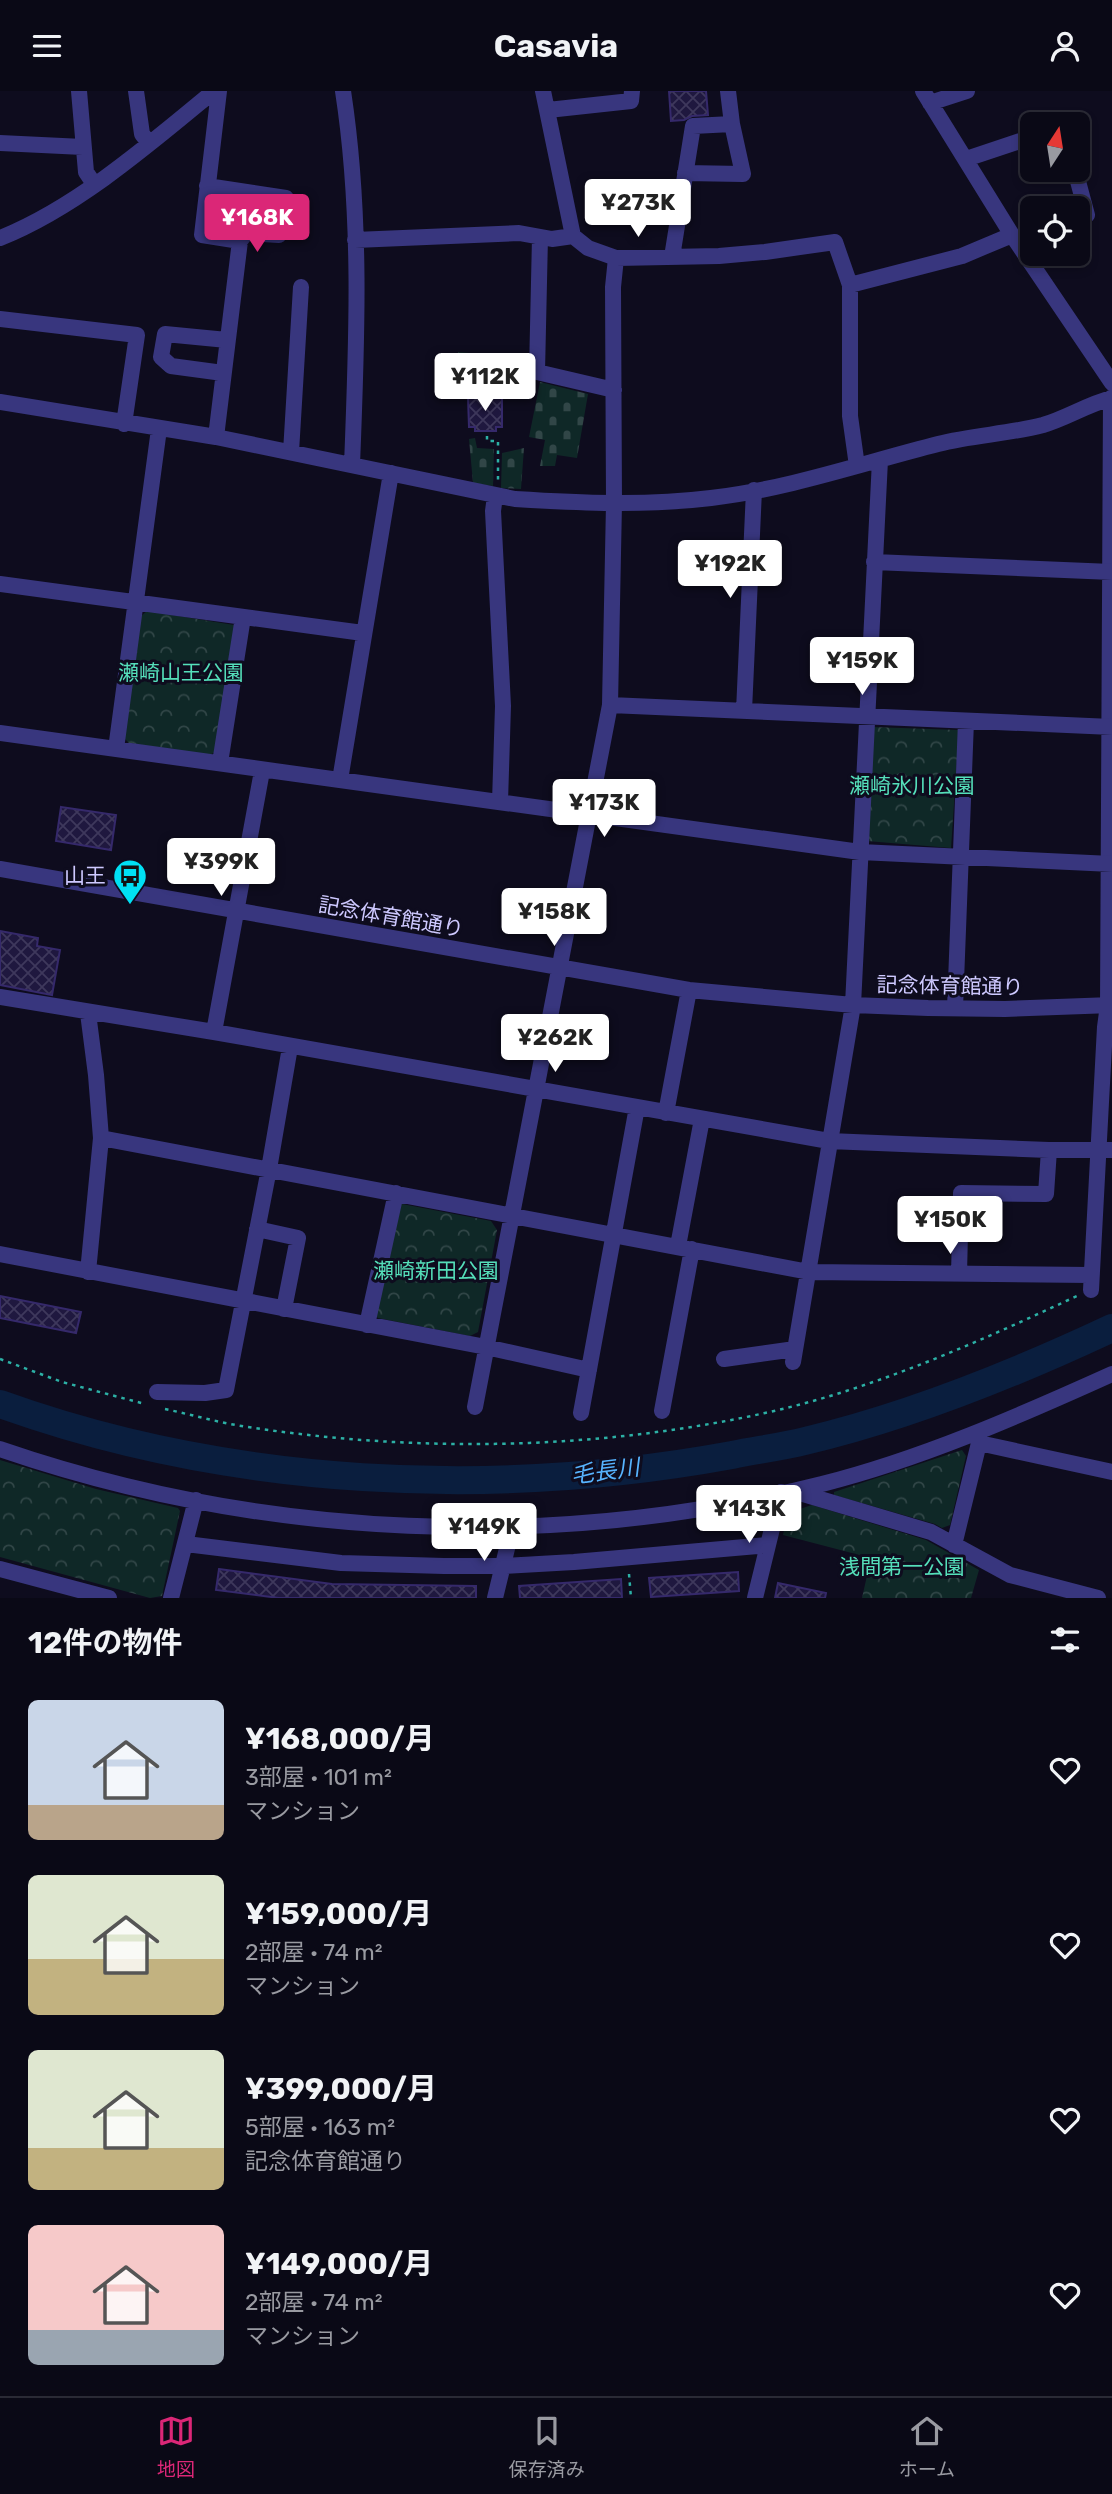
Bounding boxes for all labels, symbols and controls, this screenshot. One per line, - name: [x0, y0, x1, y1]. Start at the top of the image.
- icon: menu: [28, 27, 66, 65]
- text: Casavia: [494, 27, 618, 65]
- icon: person: [1046, 27, 1084, 65]
- north arrow: [1020, 112, 1090, 182]
- map controls: [1020, 112, 1090, 266]
- pin: ¥273K: [589, 179, 687, 239]
- text: ¥273K: [601, 188, 675, 216]
- pin: ¥168K: [208, 195, 306, 254]
- button: locate: [1020, 196, 1090, 266]
- text: ¥168K: [220, 203, 294, 231]
- pin: ¥112K: [436, 353, 534, 413]
- text: ¥112K: [451, 362, 519, 390]
- pin: ¥192K: [681, 540, 779, 600]
- text: ¥192K: [694, 549, 766, 577]
- pin: ¥159K: [813, 637, 911, 697]
- text: ¥159K: [826, 646, 898, 674]
- park label: 瀬崎山王公園: [118, 660, 244, 685]
- park label: 瀬崎氷川公園: [849, 773, 975, 798]
- pin: ¥173K: [555, 779, 653, 839]
- text: ¥173K: [569, 788, 639, 816]
- pin: ¥399K: [172, 839, 270, 898]
- text: ¥399K: [183, 847, 259, 875]
- bus stop icon: 山王: [111, 857, 149, 906]
- place label: 山王: [64, 863, 106, 888]
- pin: ¥158K: [505, 889, 603, 948]
- street label: 記念体育館通り: [317, 891, 466, 942]
- text: ¥158K: [518, 897, 590, 925]
- street label: 記念体育館通り: [876, 972, 1024, 999]
- pin: ¥262K: [506, 1014, 604, 1074]
- text: ¥262K: [517, 1023, 593, 1051]
- pin: ¥150K: [901, 1197, 999, 1256]
- text: ¥150K: [913, 1205, 987, 1233]
- park label: 瀬崎新田公園: [373, 1258, 499, 1283]
- water label: 毛長川: [569, 1453, 644, 1489]
- pin: ¥143K: [700, 1485, 798, 1545]
- text: ¥143K: [712, 1494, 786, 1522]
- pin: ¥149K: [435, 1503, 533, 1563]
- text: ¥149K: [448, 1512, 520, 1540]
- park label: 浅間第一公園: [839, 1554, 965, 1579]
- icon: filters: [1046, 1621, 1084, 1659]
- text: 12件の物件: [28, 1625, 182, 1661]
- text: ¥168,000/月: [245, 1721, 435, 1757]
- icon: home: [84, 1728, 168, 1812]
- icon: heart: [1046, 1751, 1084, 1789]
- text: 3部屋 · 101 m²: [245, 1763, 392, 1791]
- text: マンション: [245, 1797, 360, 1825]
- text: ¥159,000/月: [245, 1896, 432, 1932]
- icon: home: [84, 1903, 168, 1987]
- icon: heart: [1046, 1926, 1084, 1964]
- text: 2部屋 · 74 m²: [245, 1938, 383, 1966]
- text: マンション: [245, 1972, 360, 2000]
- text: ¥399,000/月: [245, 2071, 437, 2107]
- icon: home: [84, 2078, 168, 2162]
- icon: heart: [1046, 2101, 1084, 2139]
- text: 5部屋 · 163 m²: [245, 2113, 395, 2141]
- text: 記念体育館通り: [245, 2147, 406, 2175]
- text: ¥149,000/月: [245, 2246, 433, 2282]
- icon: home: [84, 2253, 168, 2337]
- icon: heart: [1046, 2276, 1084, 2314]
- text: 2部屋 · 74 m²: [245, 2288, 383, 2316]
- text: マンション: [245, 2322, 360, 2350]
- tab: 地図: [157, 2412, 195, 2481]
- tab: 保存済み: [509, 2412, 585, 2481]
- tab: ホーム: [899, 2412, 955, 2481]

